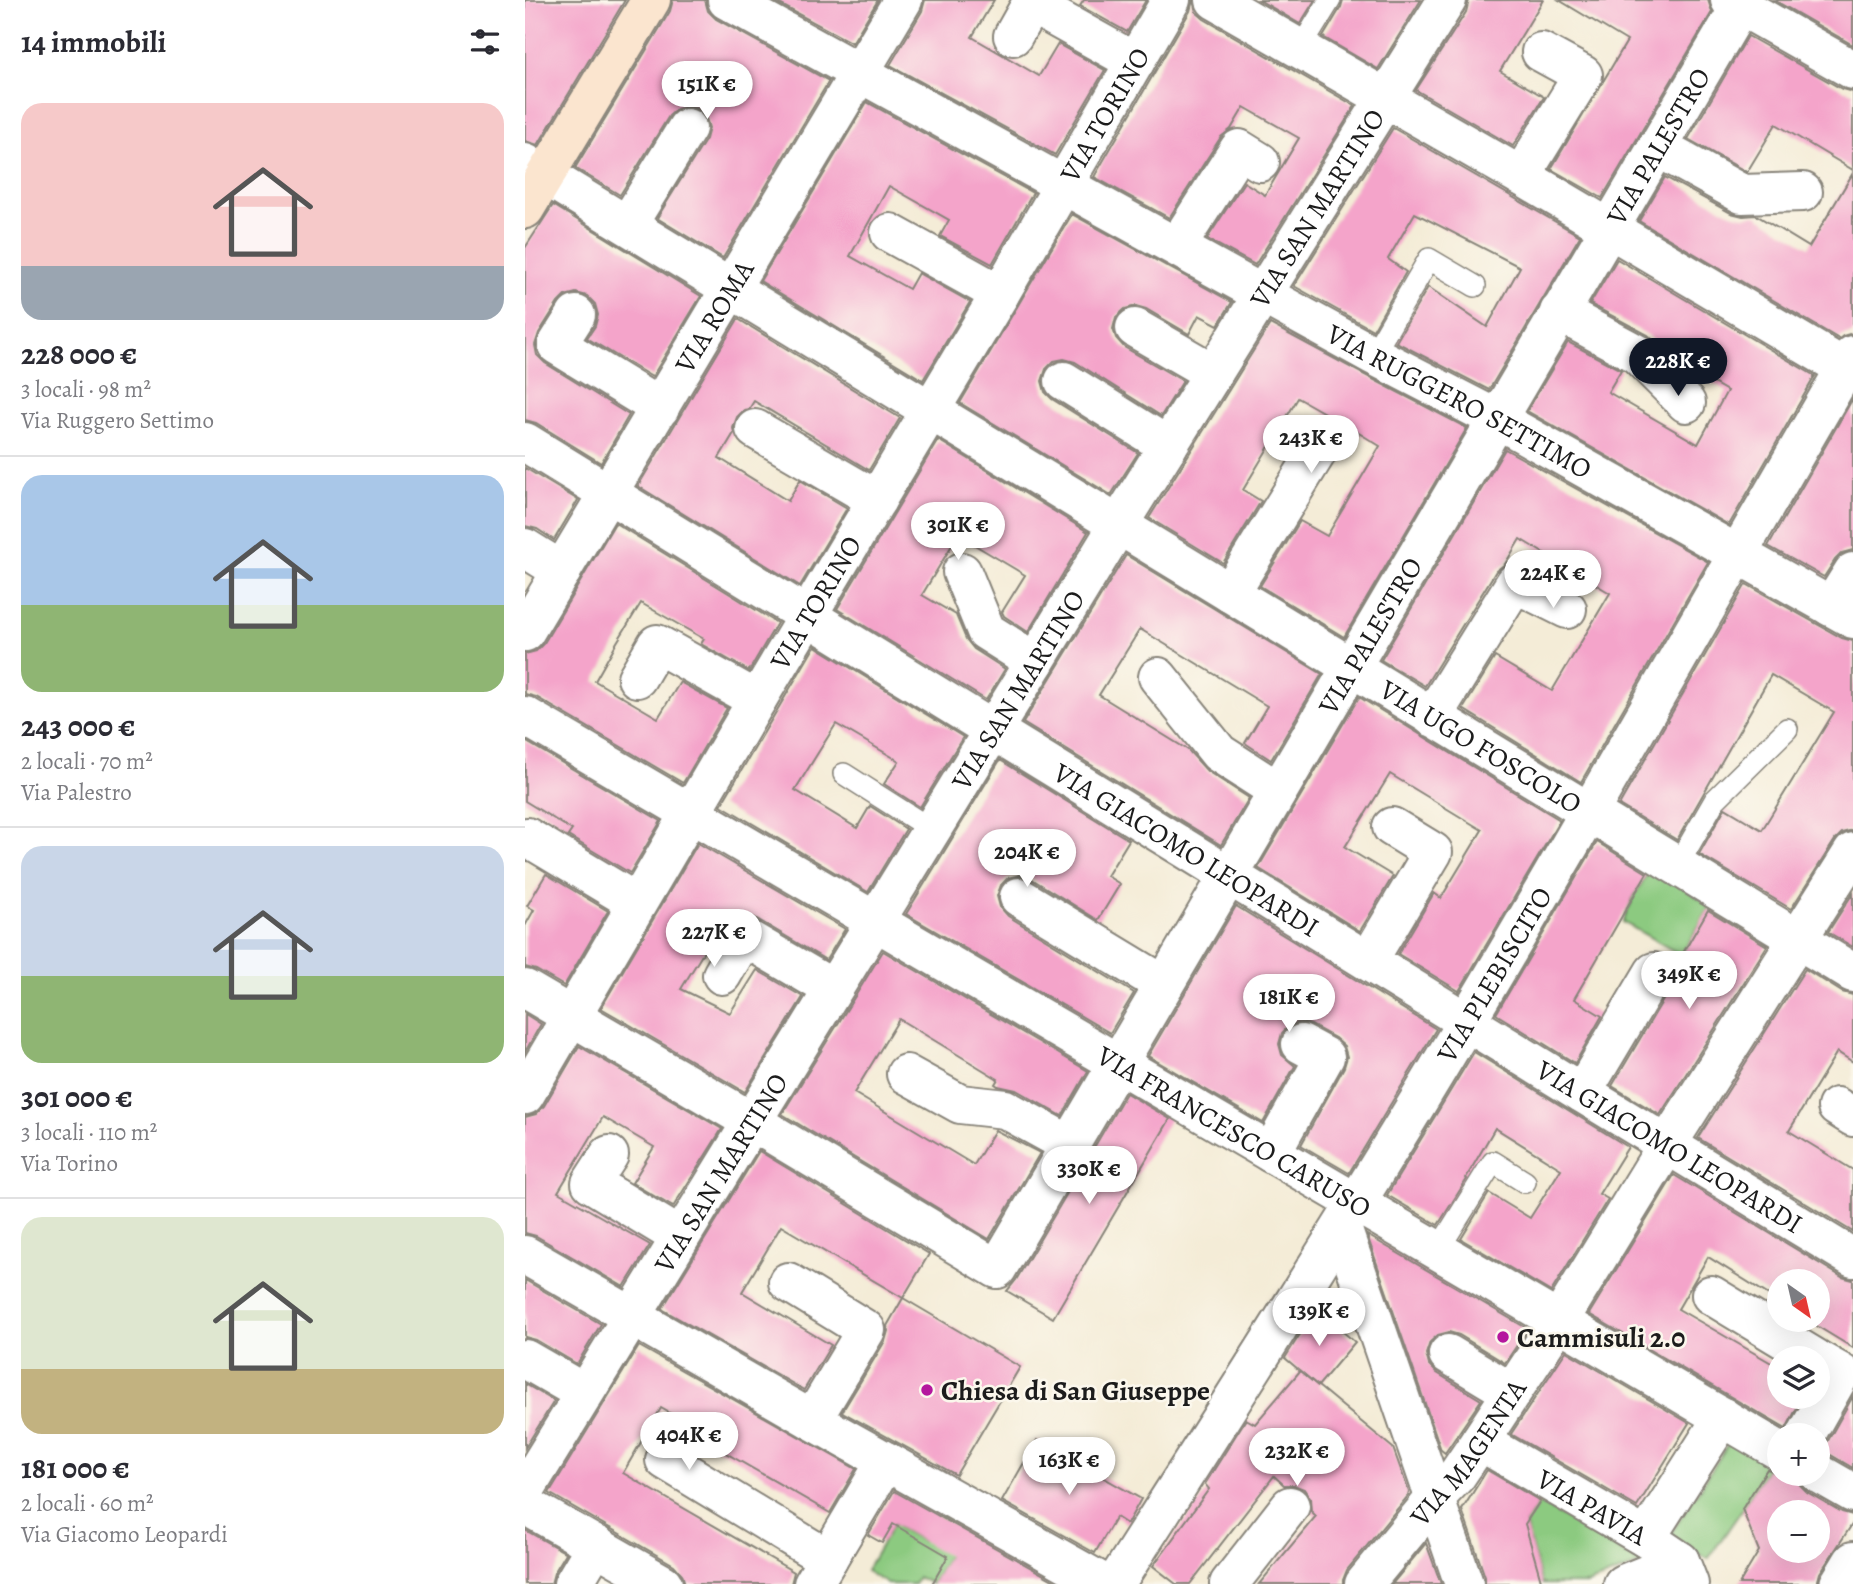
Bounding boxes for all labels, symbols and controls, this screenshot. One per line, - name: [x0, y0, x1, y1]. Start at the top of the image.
- text: 14 immobili: [21, 22, 166, 62]
- icon: filters: [466, 23, 504, 61]
- street label: VIA TORINO: [1051, 41, 1159, 190]
- pin: 151K €: [650, 61, 764, 121]
- street label: VIA PALESTRO: [1597, 61, 1720, 233]
- text: 151K €: [678, 68, 736, 99]
- street label: VIA SAN MARTINO: [1241, 102, 1394, 316]
- icon: home: [200, 149, 326, 275]
- street label: VIA ROMA: [666, 253, 763, 381]
- street label: VIA RUGGERO SETTIMO: [1319, 315, 1598, 488]
- text: 228 000 €: [21, 334, 137, 374]
- pin: 228K €: [1621, 338, 1735, 398]
- text: 228K €: [1645, 345, 1711, 376]
- text: 3 locali · 98 m²: [21, 374, 151, 405]
- text: Via Ruggero Settimo: [21, 405, 214, 436]
- pin: 243K €: [1254, 416, 1368, 475]
- text: 243K €: [1279, 422, 1343, 453]
- pin: 301K €: [901, 503, 1015, 562]
- text: 301K €: [927, 509, 989, 540]
- icon: home: [200, 521, 326, 647]
- street label: VIA TORINO: [761, 529, 871, 678]
- street label: VIA PALESTRO: [1309, 550, 1432, 722]
- pin: 224K €: [1496, 550, 1610, 610]
- text: 224K €: [1520, 557, 1586, 588]
- street label: VIA SAN MARTINO: [942, 583, 1094, 798]
- street label: VIA UGO FOSCOLO: [1372, 670, 1589, 823]
- text: 243 000 €: [21, 706, 135, 746]
- text: 2 locali · 70 m²: [21, 746, 153, 777]
- street label: VIA GIACOMO LEOPARDI: [1045, 754, 1326, 947]
- text: Via Palestro: [21, 777, 132, 808]
- pin: 204K €: [970, 830, 1084, 889]
- text: 204K €: [994, 836, 1060, 867]
- street label: VIA PLEBISCITO: [1428, 880, 1562, 1070]
- icon: home: [200, 892, 326, 1018]
- pin: 227K €: [657, 909, 771, 969]
- text: 227K €: [682, 916, 746, 947]
- pin: 349K €: [1632, 951, 1746, 1011]
- text: 349K €: [1657, 958, 1721, 989]
- pin: 181K €: [1232, 974, 1346, 1034]
- text: 181K €: [1259, 981, 1319, 1012]
- street label: VIA FRANCESCO CARUSO: [1089, 1037, 1378, 1227]
- street label: VIA GIACOMO LEOPARDI: [1528, 1051, 1809, 1243]
- street label: VIA SAN MARTINO: [645, 1066, 797, 1281]
- text: 301 000 €: [21, 1077, 133, 1117]
- text: 3 locali · 110 m²: [21, 1117, 157, 1148]
- pin: 330K €: [1032, 1146, 1146, 1206]
- text: Via Torino: [21, 1148, 118, 1179]
- text: 330K €: [1057, 1153, 1121, 1184]
- icon: home: [200, 1263, 326, 1389]
- north arrow: [1767, 1269, 1831, 1332]
- map controls: [1767, 1269, 1830, 1563]
- pin: 139K €: [1262, 1288, 1376, 1348]
- text: 139K €: [1288, 1295, 1350, 1326]
- place label: Cammisuli 2.0: [1517, 1319, 1685, 1357]
- marker: Cammisuli 2.0: [1495, 1329, 1511, 1345]
- button: layers: [1767, 1346, 1830, 1409]
- street label: VIA MAGENTA: [1401, 1371, 1536, 1535]
- place label: Chiesa di San Giuseppe: [941, 1372, 1210, 1410]
- marker: Chiesa di San Giuseppe: [919, 1382, 935, 1398]
- pin: 404K €: [632, 1412, 746, 1472]
- text: 404K €: [656, 1419, 722, 1450]
- button: +: [1767, 1423, 1830, 1486]
- pin: 232K €: [1240, 1428, 1354, 1488]
- text: 232K €: [1265, 1435, 1329, 1466]
- pin: 163K €: [1012, 1438, 1126, 1497]
- text: 163K €: [1038, 1444, 1100, 1475]
- text: 181 000 €: [21, 1448, 130, 1488]
- street label: VIA PAVIA: [1529, 1460, 1655, 1555]
- text: 2 locali · 60 m²: [21, 1488, 154, 1519]
- button: −: [1767, 1500, 1830, 1563]
- text: Via Giacomo Leopardi: [21, 1519, 228, 1550]

